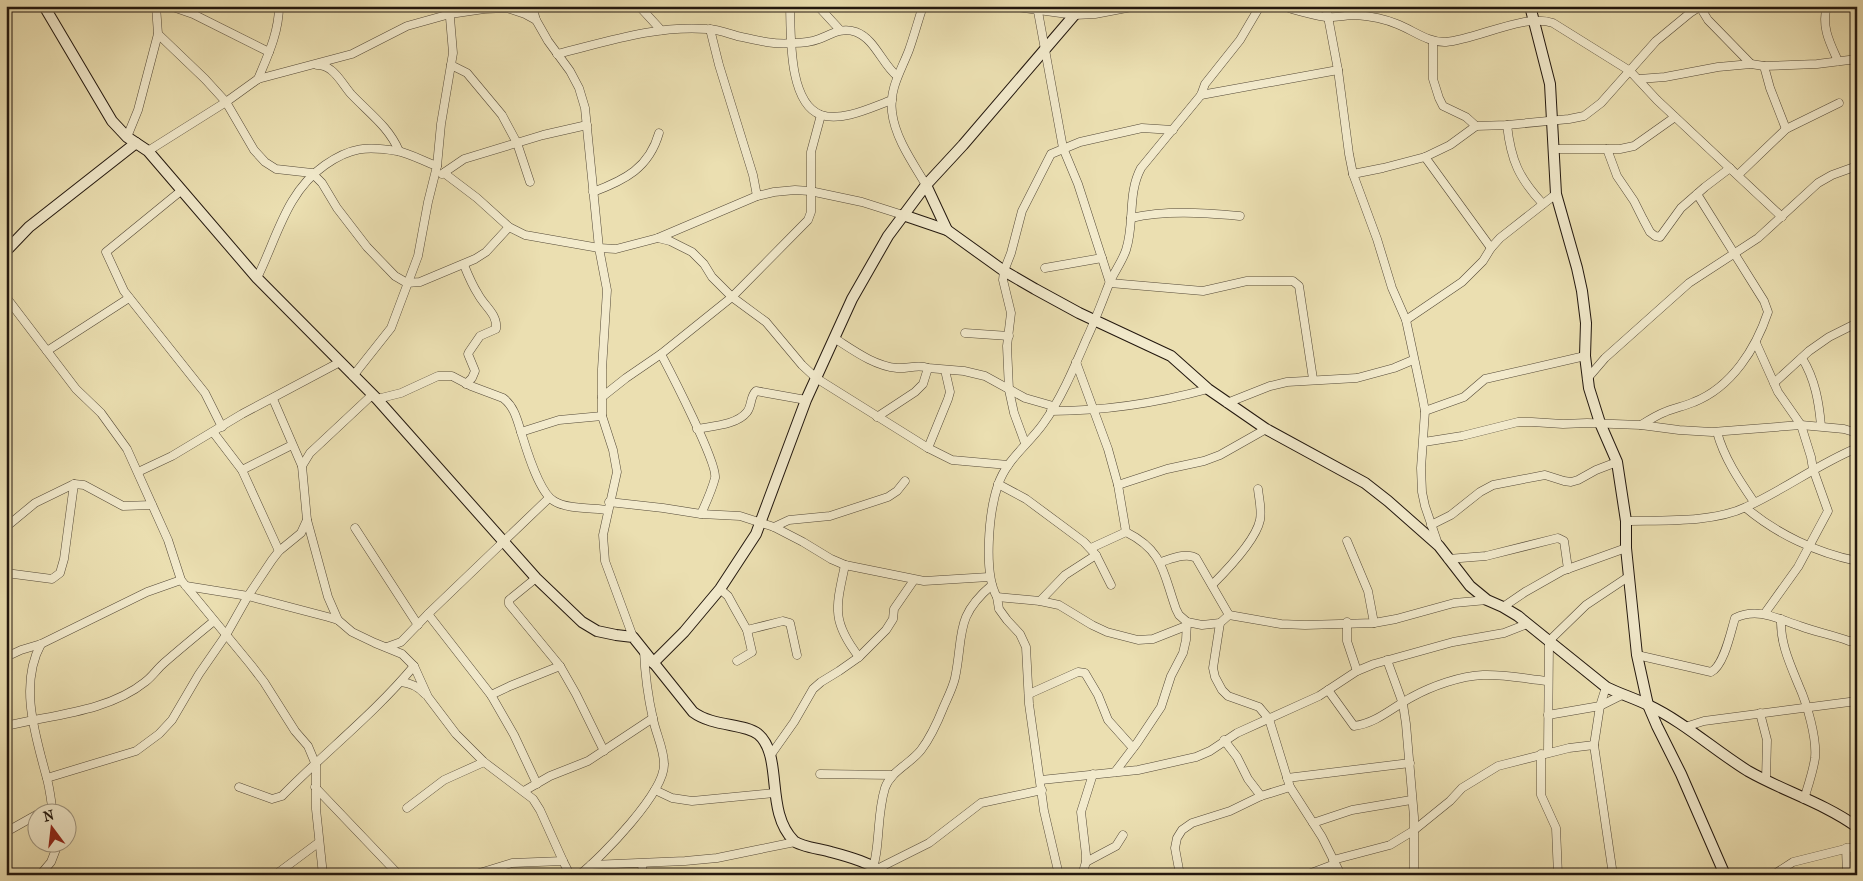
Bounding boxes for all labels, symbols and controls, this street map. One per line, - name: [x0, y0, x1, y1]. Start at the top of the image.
- north arrow: [28, 804, 78, 854]
- text: N: [41, 806, 56, 826]

